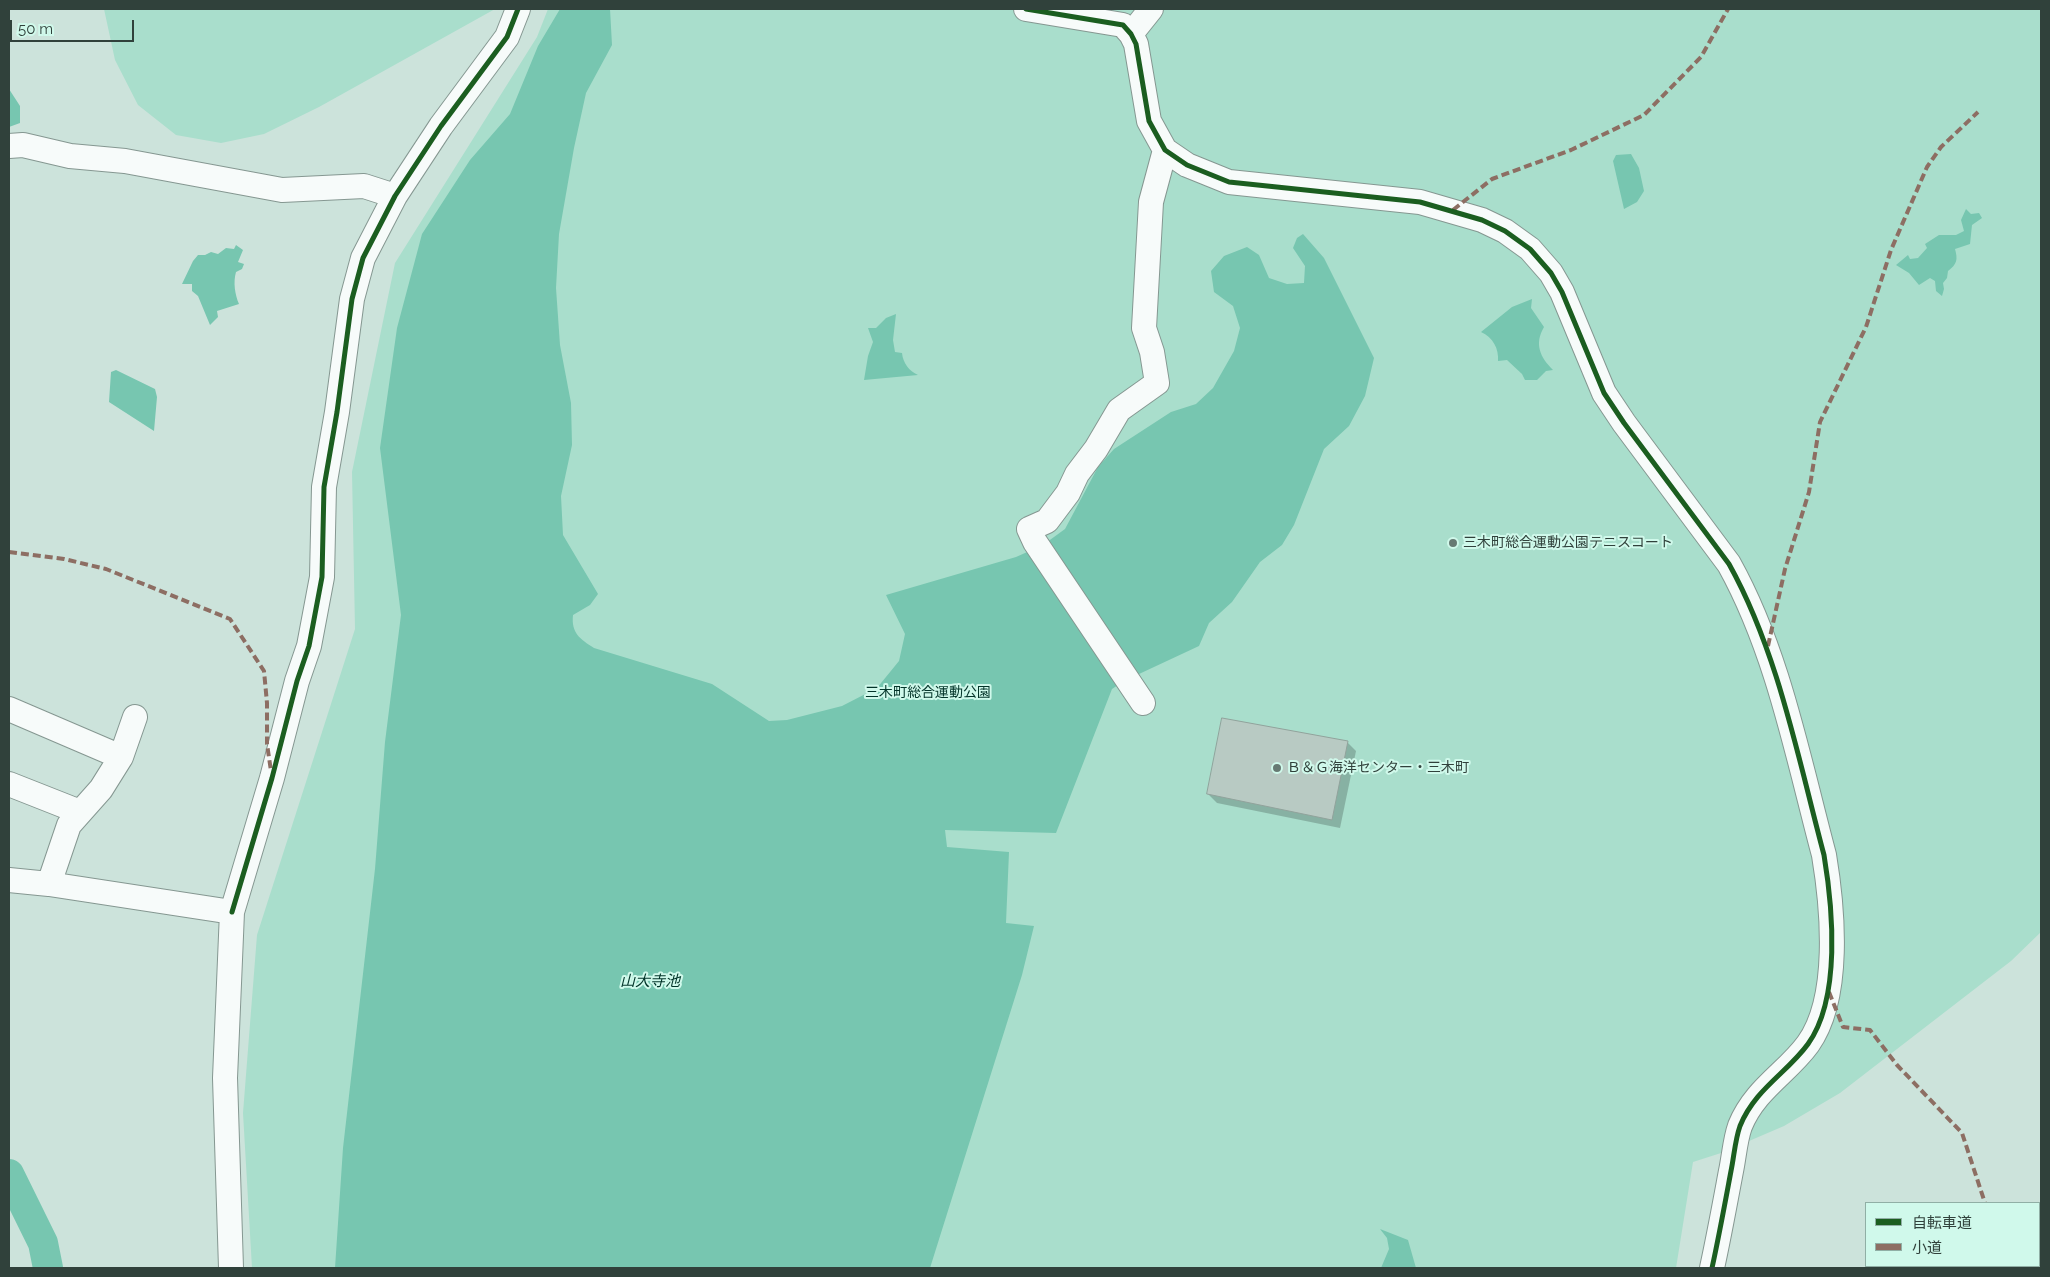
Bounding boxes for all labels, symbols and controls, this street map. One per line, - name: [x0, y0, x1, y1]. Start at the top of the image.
- scale bar: [12, 10, 136, 42]
- text: 50 m: [18, 20, 53, 38]
- place label: 三木町総合運動公園テニスコート: [1463, 535, 1673, 551]
- marker: 三木町総合運動公園テニスコート: [1447, 537, 1459, 549]
- park label: 三木町総合運動公園: [865, 685, 991, 701]
- place label: Ｂ＆Ｇ海洋センター・三木町: [1287, 760, 1469, 776]
- marker: Ｂ＆Ｇ海洋センター・三木町: [1271, 762, 1283, 774]
- water label: 山大寺池: [620, 972, 680, 990]
- legend: [1865, 1202, 2040, 1267]
- text: 自転車道: [1912, 1214, 1972, 1232]
- text: 小道: [1912, 1239, 1942, 1257]

